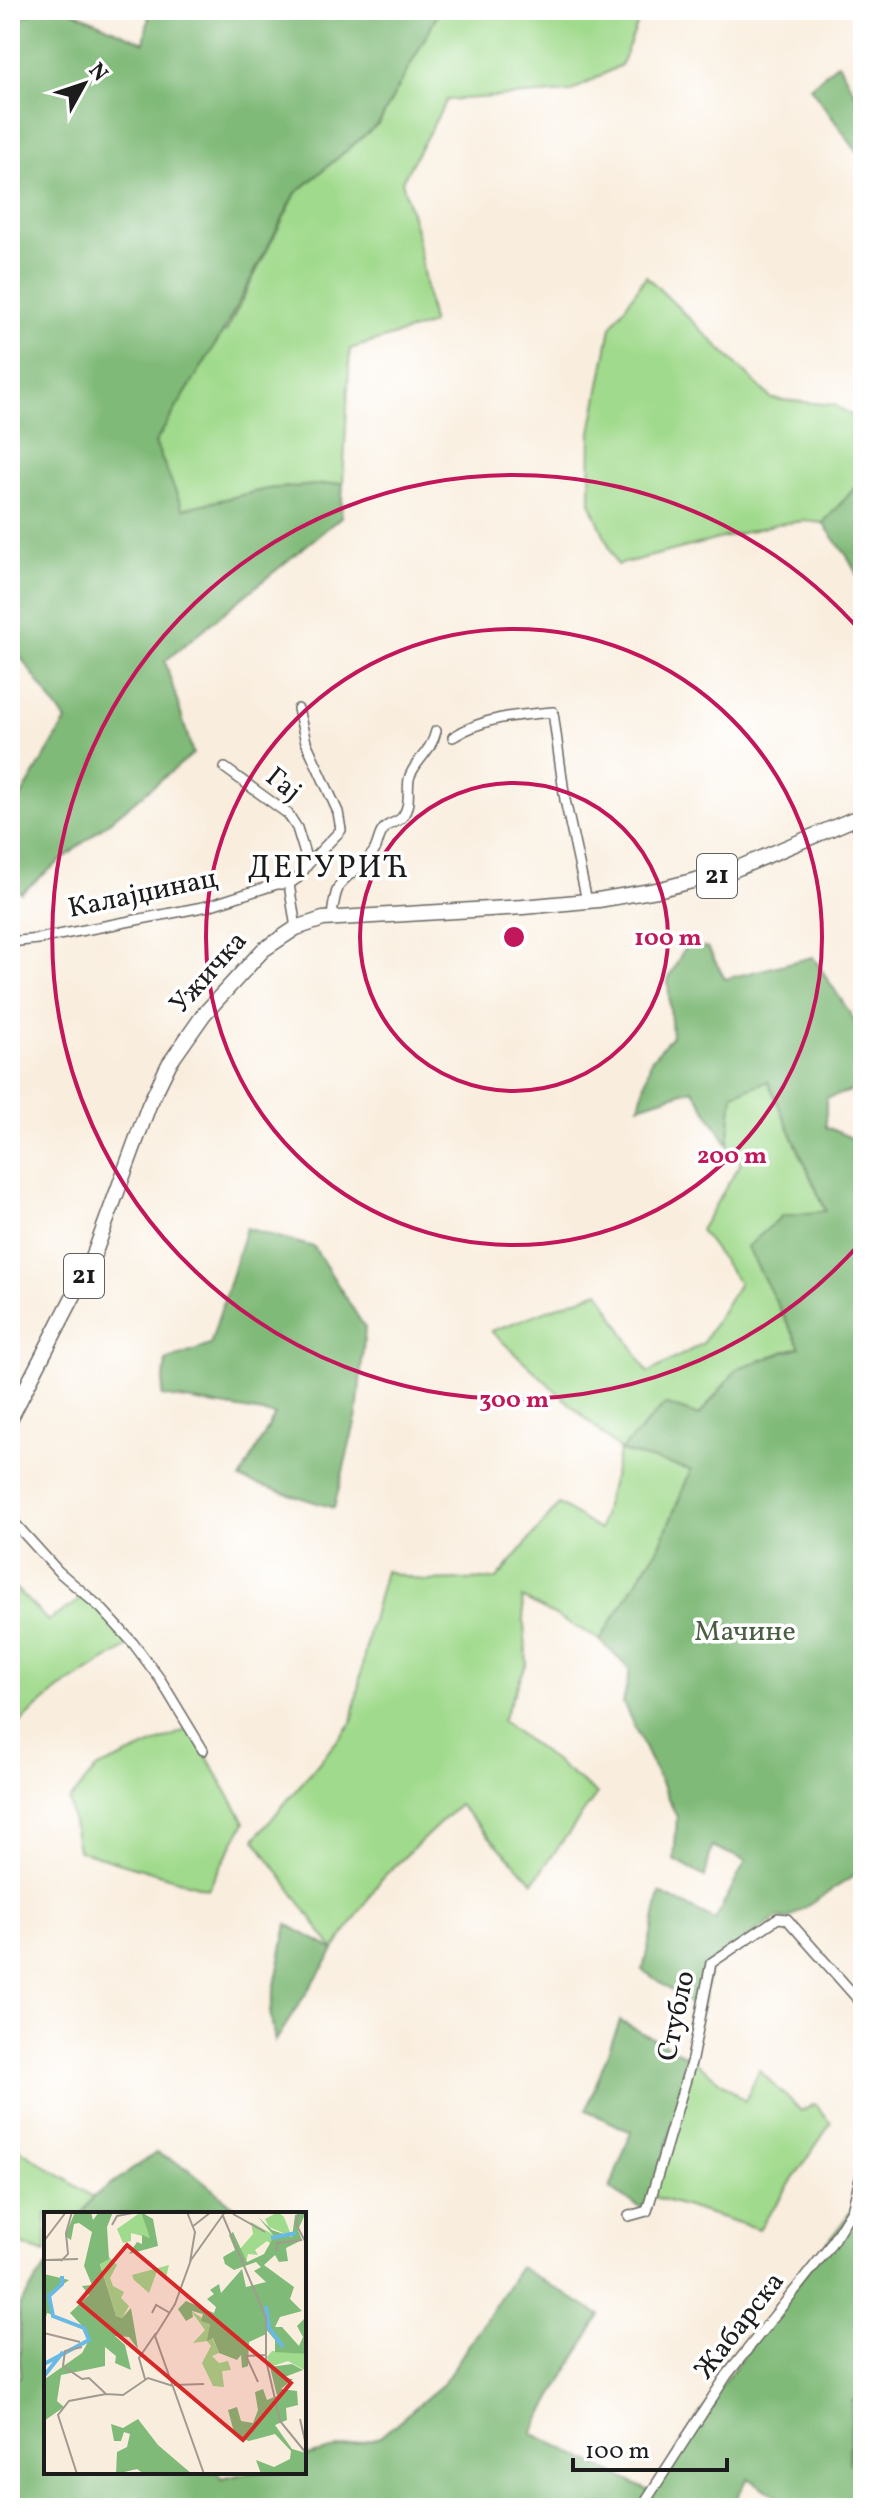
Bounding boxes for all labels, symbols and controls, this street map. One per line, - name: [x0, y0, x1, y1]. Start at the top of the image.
- north arrow: [44, 44, 124, 124]
- text: N: [80, 57, 114, 89]
- street label: Гај: [257, 759, 309, 811]
- district label: ДЕГУРИЋ: [248, 847, 410, 891]
- road number: 21: [697, 854, 737, 898]
- street label: Калајџинац: [65, 859, 221, 929]
- text: 100 m: [634, 922, 702, 956]
- street label: Ужичка: [161, 923, 257, 1023]
- centre of rings: [500, 923, 528, 951]
- text: 200 m: [697, 1140, 767, 1174]
- road number: 21: [64, 1254, 104, 1298]
- text: 300 m: [479, 1384, 549, 1418]
- park label: Мачине: [694, 1613, 796, 1652]
- street label: Стубло: [648, 1967, 706, 2065]
- inset map: [44, 2212, 306, 2474]
- street label: Жабарска: [686, 2264, 794, 2388]
- scale bar: [573, 2422, 727, 2472]
- text: 100 m: [585, 2435, 650, 2469]

